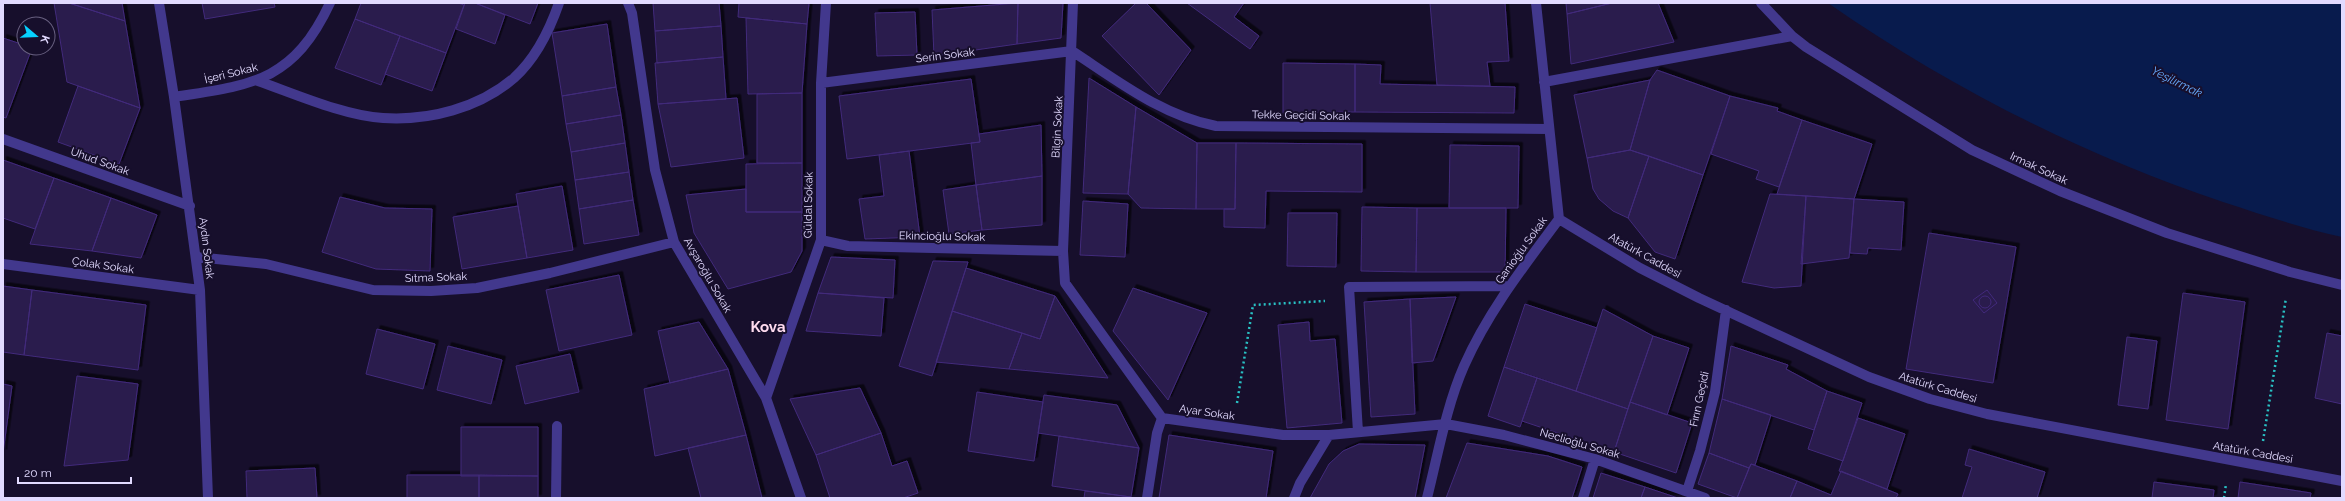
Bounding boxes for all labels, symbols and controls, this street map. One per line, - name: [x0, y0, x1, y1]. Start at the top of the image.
- north arrow: [16, 16, 56, 56]
- text: K: [37, 33, 52, 45]
- street label: Serin Sokak: [915, 45, 976, 66]
- street label: İşeri Sokak: [203, 61, 259, 86]
- water label: Yeşilırmak: [2149, 64, 2205, 101]
- street label: Bilgin Sokak: [1049, 96, 1066, 158]
- street label: Tekke Geçidi Sokak: [1252, 108, 1350, 123]
- street label: Uhud Sokak: [69, 145, 131, 178]
- street label: Irmak Sokak: [2008, 149, 2070, 188]
- street label: Güldal Sokak: [801, 171, 816, 238]
- street label: Ganioğlu Sokak: [1493, 214, 1550, 286]
- street label: Aydın Sokak: [196, 216, 217, 280]
- street label: Ekincioğlu Sokak: [899, 229, 985, 244]
- street label: Atatürk Caddesi: [1606, 230, 1683, 281]
- street label: Avşaroğlu Sokak: [681, 235, 734, 315]
- street label: Çolak Sokak: [71, 255, 135, 276]
- street label: Sıtma Sokak: [405, 270, 468, 285]
- district label: Kova: [751, 318, 786, 336]
- street label: Atatürk Caddesi: [1897, 369, 1978, 406]
- street label: Fırın Geçidi: [1687, 370, 1712, 428]
- street label: Ayar Sokak: [1178, 402, 1236, 423]
- street label: Neclioğlu Sokak: [1538, 426, 1622, 461]
- street label: Atatürk Caddesi: [2212, 439, 2294, 466]
- scale bar: [18, 459, 131, 485]
- text: 20 m: [24, 466, 52, 480]

